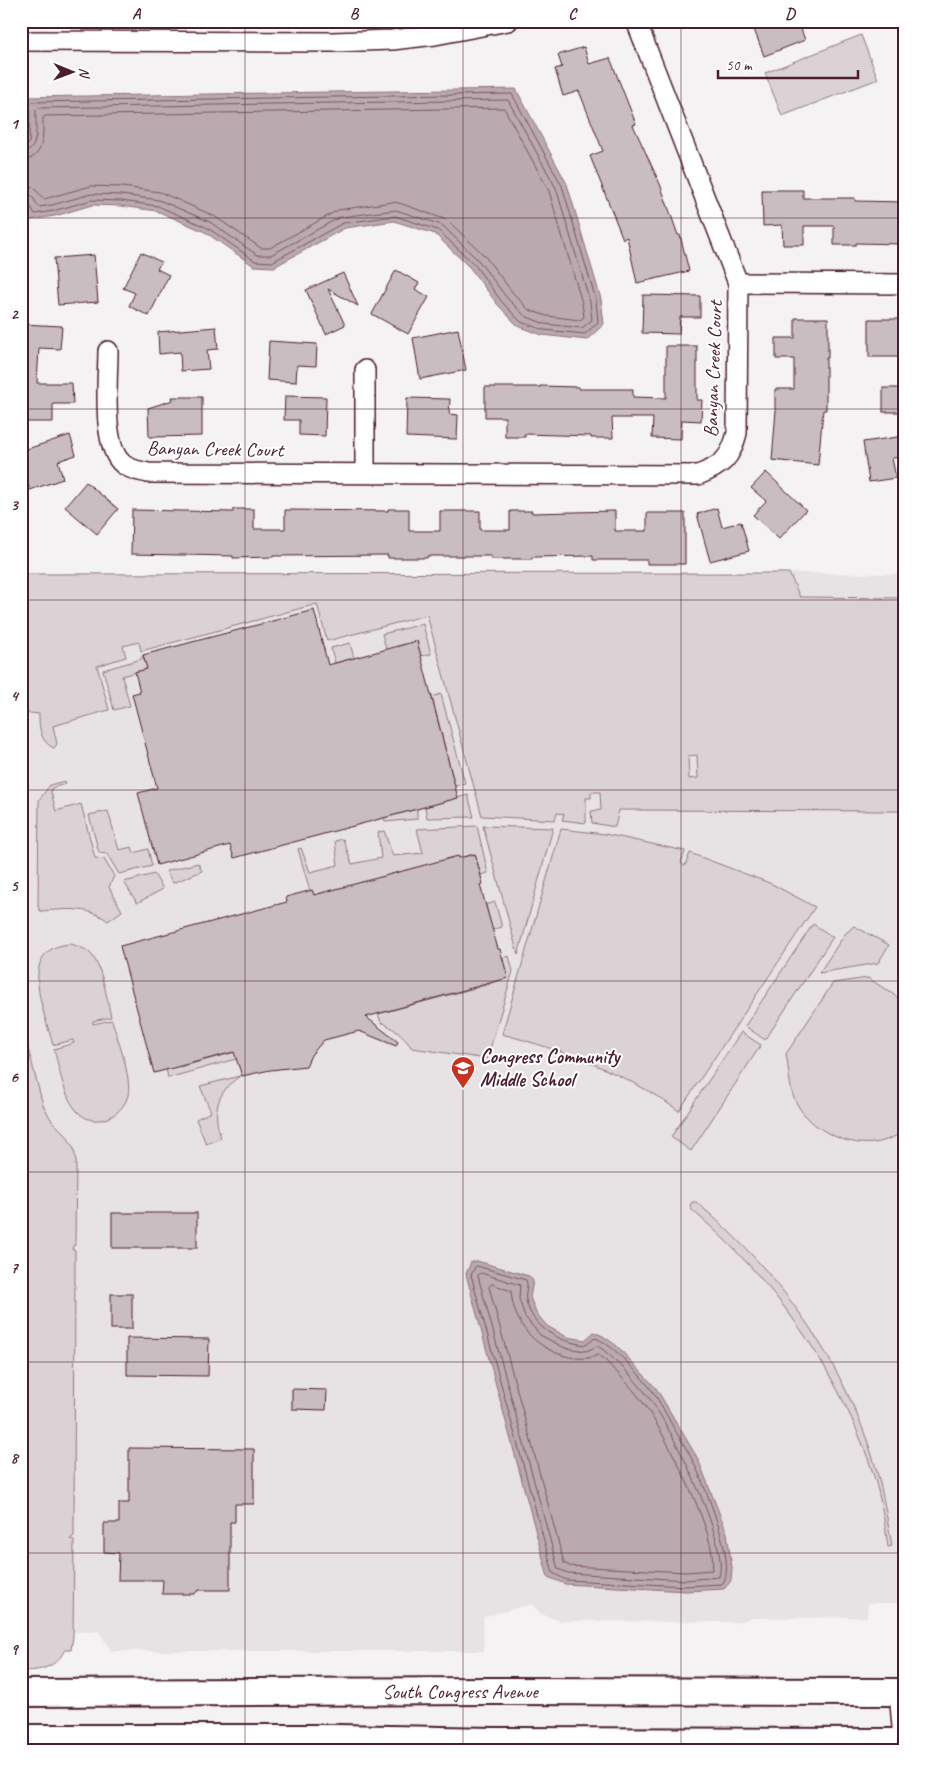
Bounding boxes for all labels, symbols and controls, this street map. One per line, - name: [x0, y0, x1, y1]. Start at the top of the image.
- text: A: [132, 4, 142, 24]
- text: B: [350, 4, 360, 24]
- text: C: [568, 4, 578, 24]
- text: D: [785, 4, 796, 24]
- north arrow: [48, 48, 98, 98]
- scale bar: [718, 48, 858, 80]
- text: 50 m: [726, 56, 753, 75]
- text: N: [76, 68, 93, 79]
- text: 1: [10, 114, 19, 134]
- street label: Banyan Creek Court: [698, 298, 728, 438]
- text: 2: [10, 304, 19, 324]
- street label: Banyan Creek Court: [147, 435, 286, 463]
- text: 3: [10, 495, 19, 515]
- text: 4: [10, 686, 19, 706]
- text: 5: [11, 876, 20, 896]
- place label: Congress Community Middle School: [480, 1044, 622, 1092]
- school or university icon: Congress Community Middle School: [450, 1055, 476, 1089]
- text: 6: [10, 1067, 19, 1087]
- text: 7: [10, 1258, 19, 1278]
- text: 8: [10, 1448, 19, 1468]
- text: 9: [10, 1639, 19, 1659]
- street label: South Congress Avenue: [382, 1678, 539, 1704]

